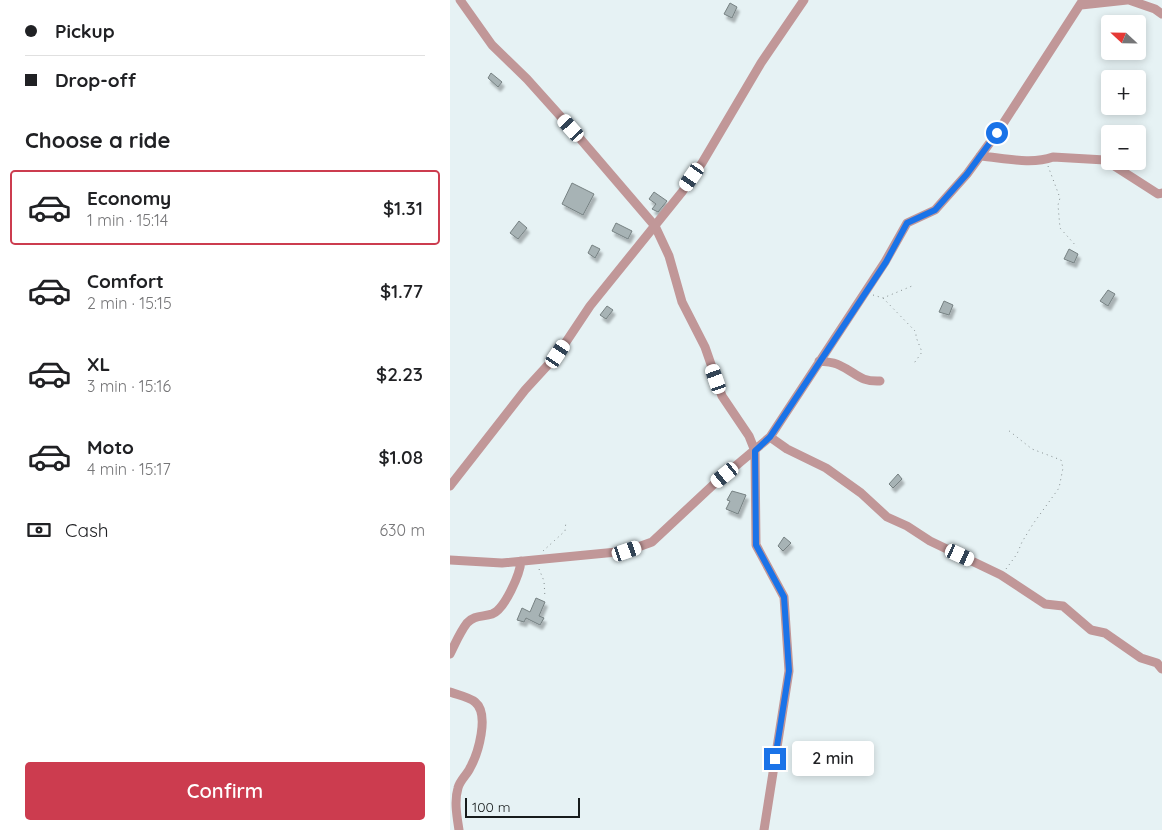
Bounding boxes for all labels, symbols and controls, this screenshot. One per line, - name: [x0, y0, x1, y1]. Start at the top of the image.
- north arrow: [1101, 15, 1146, 60]
- map controls: [1101, 15, 1146, 170]
- text: Pickup: [55, 19, 115, 43]
- text: Drop-off: [55, 68, 136, 92]
- button: +: [1101, 70, 1146, 115]
- car: [555, 112, 586, 144]
- route start: [986, 122, 1008, 144]
- button: −: [1101, 125, 1146, 170]
- text: Choose a ride: [25, 126, 170, 154]
- car: [677, 160, 706, 194]
- icon: car: [27, 185, 72, 230]
- text: Economy: [87, 186, 171, 210]
- text: $1.31: [383, 196, 423, 220]
- text: 1 min · 15:14: [87, 210, 168, 230]
- icon: car: [27, 268, 72, 313]
- text: Comfort: [87, 269, 164, 293]
- text: $1.77: [380, 279, 423, 303]
- text: 2 min · 15:15: [87, 293, 172, 313]
- car: [543, 337, 572, 371]
- icon: car: [27, 351, 72, 396]
- text: XL: [87, 352, 110, 376]
- text: $2.23: [376, 362, 423, 386]
- car: [704, 362, 727, 396]
- text: 3 min · 15:16: [87, 376, 171, 396]
- icon: car: [27, 434, 72, 479]
- text: Moto: [87, 435, 134, 459]
- text: $1.08: [378, 445, 423, 469]
- text: 4 min · 15:17: [87, 459, 171, 479]
- car: [708, 460, 741, 490]
- icon: cash: [25, 516, 53, 544]
- text: Cash: [65, 518, 109, 542]
- text: 630 m: [380, 520, 425, 540]
- car: [610, 539, 643, 563]
- car: [943, 542, 976, 568]
- callout: 2 min: [792, 742, 875, 776]
- route end: [764, 748, 786, 770]
- text: 2 min: [812, 748, 854, 768]
- button: Confirm: [25, 762, 425, 820]
- scale bar: [465, 795, 580, 818]
- text: 100 m: [472, 798, 510, 816]

